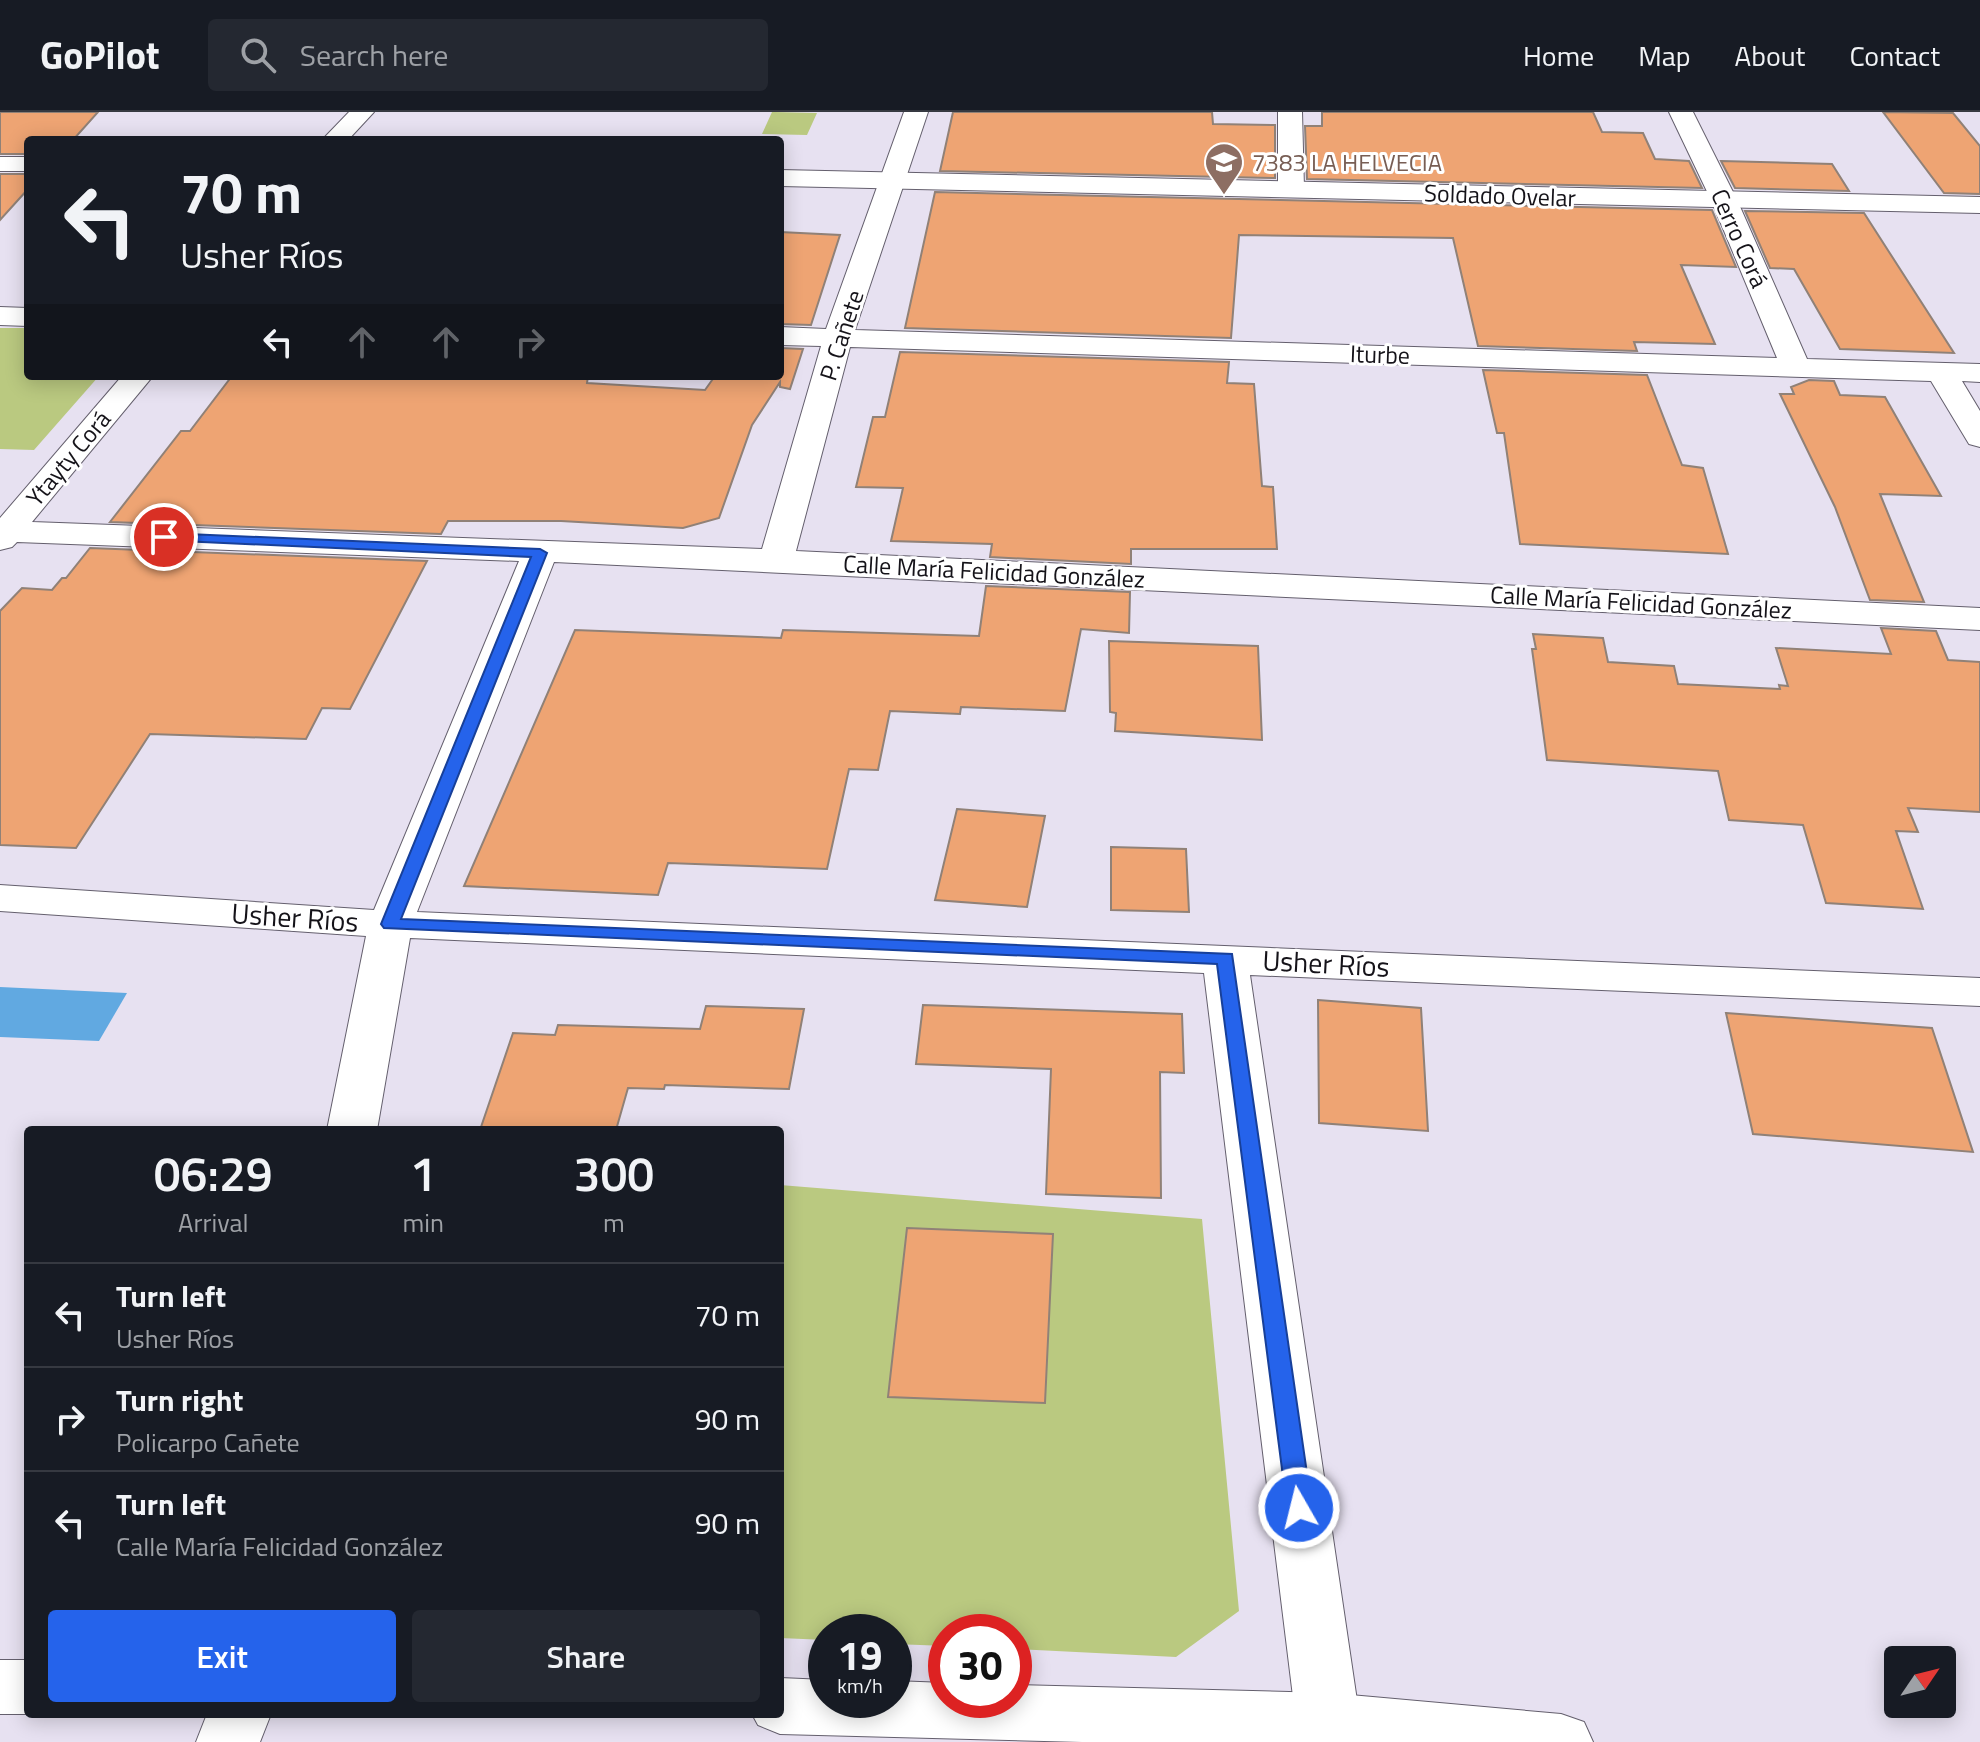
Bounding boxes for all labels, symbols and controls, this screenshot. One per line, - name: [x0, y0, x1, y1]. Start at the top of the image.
- search box: [208, 19, 768, 91]
- text: GoPilot: [40, 26, 160, 84]
- text: Search here: [300, 32, 449, 78]
- icon: search: [236, 33, 280, 77]
- text: Home: [1523, 34, 1594, 77]
- text: Map: [1638, 34, 1691, 77]
- text: About: [1735, 34, 1805, 77]
- text: Contact: [1849, 34, 1940, 77]
- school or university icon: 7383 LA HELVECIA: [1203, 141, 1245, 196]
- place label: 7383 LA HELVECIA: [1252, 144, 1442, 180]
- text: 70 m: [180, 150, 302, 235]
- icon: left: [48, 168, 152, 272]
- street label: Soldado Ovelar: [1424, 174, 1576, 216]
- street label: Cerro Corá: [1702, 183, 1778, 293]
- text: Usher Ríos: [180, 227, 343, 282]
- street label: P. Cañete: [809, 285, 873, 385]
- icon: left: [256, 320, 300, 364]
- icon: ahead: [340, 320, 384, 364]
- icon: ahead: [424, 320, 468, 364]
- icon: right: [508, 320, 552, 364]
- street label: Iturbe: [1349, 335, 1411, 373]
- street label: Ytayty Corá: [17, 402, 119, 514]
- pin: [130, 503, 198, 571]
- icon: arrive: [142, 515, 186, 559]
- street label: Calle María Felicidad González: [842, 545, 1146, 597]
- street label: Calle María Felicidad González: [1489, 576, 1793, 628]
- street label: Usher Ríos: [230, 891, 360, 943]
- street label: Usher Ríos: [1261, 938, 1391, 988]
- text: 06:29: [154, 1137, 273, 1210]
- text: 1: [410, 1137, 437, 1210]
- text: 300: [574, 1137, 654, 1210]
- text: Arrival: [178, 1203, 248, 1242]
- text: min: [402, 1203, 444, 1242]
- text: m: [603, 1203, 625, 1242]
- text: Turn left: [116, 1273, 226, 1319]
- text: 70 m: [695, 1292, 760, 1338]
- icon: left: [48, 1293, 92, 1337]
- text: Usher Ríos: [116, 1319, 234, 1358]
- text: Turn right: [116, 1377, 244, 1423]
- text: 90 m: [695, 1396, 760, 1442]
- icon: right: [48, 1397, 92, 1441]
- text: Policarpo Cañete: [116, 1423, 300, 1462]
- position arrow: [1257, 1466, 1341, 1550]
- text: Turn left: [116, 1481, 226, 1527]
- text: 90 m: [695, 1500, 760, 1546]
- icon: left: [48, 1501, 92, 1545]
- text: Calle María Felicidad González: [116, 1527, 443, 1566]
- button: Exit: [48, 1610, 396, 1702]
- button: Share: [412, 1610, 760, 1702]
- speed limit sign: 30: [928, 1614, 1032, 1718]
- text: 19: [838, 1625, 882, 1686]
- north arrow: [1884, 1646, 1956, 1718]
- map controls: [1884, 1646, 1956, 1718]
- text: km/h: [837, 1670, 883, 1701]

